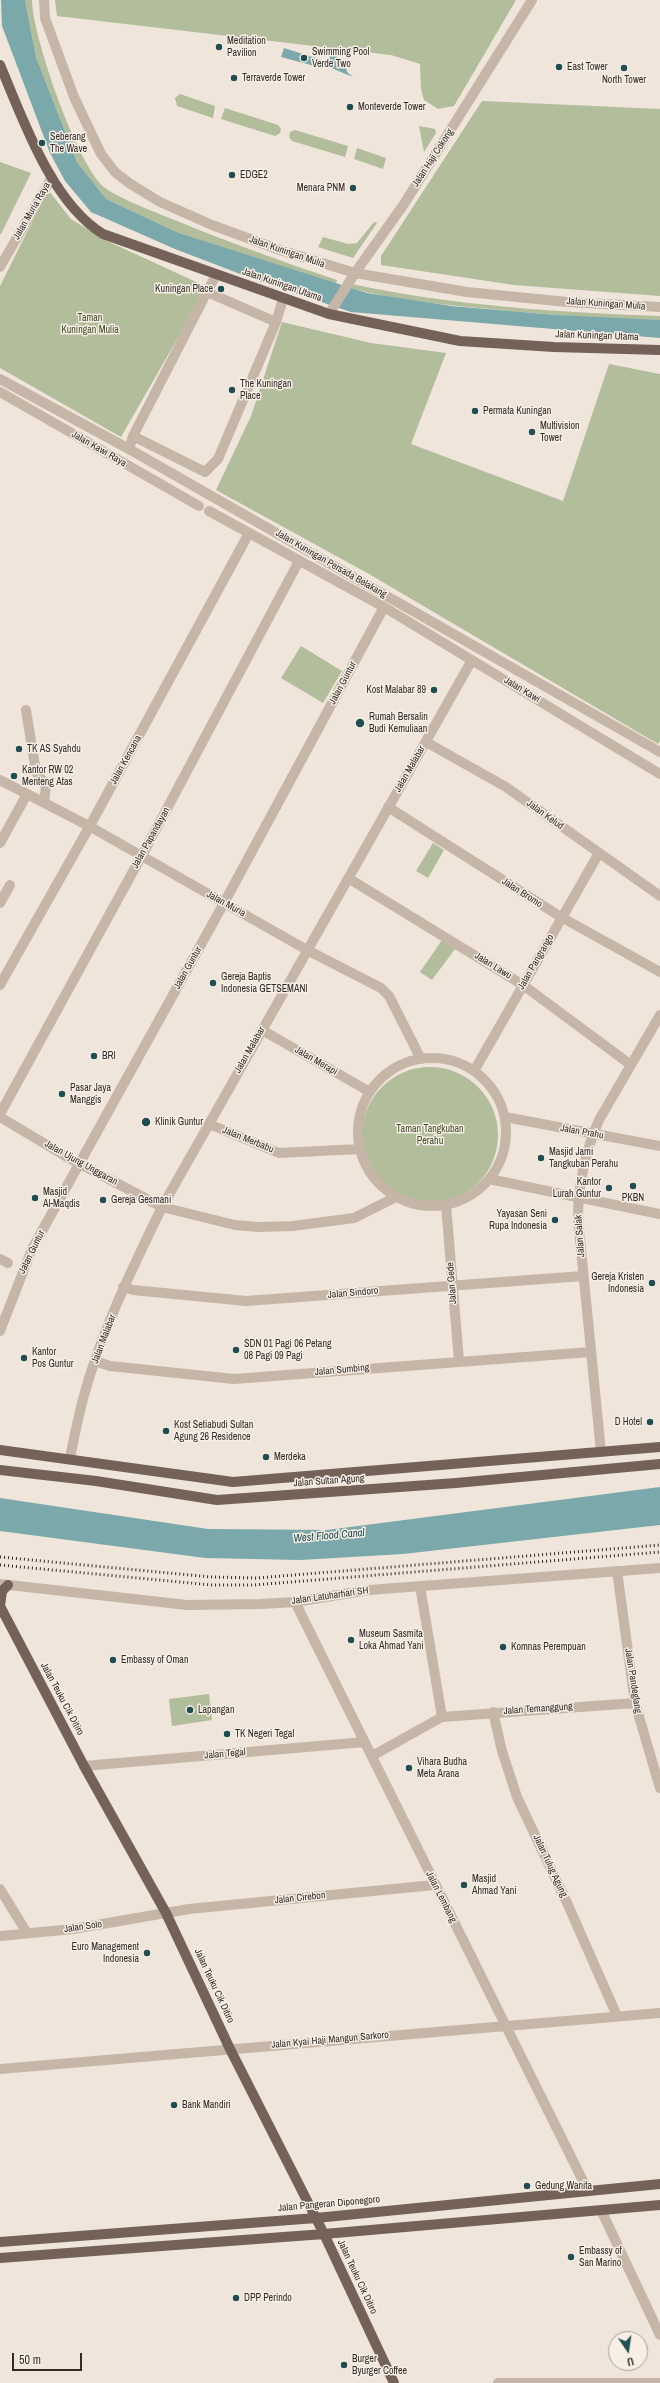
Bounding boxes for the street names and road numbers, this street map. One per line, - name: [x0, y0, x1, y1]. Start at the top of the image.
- street label: Jalan Haji Cokong: [410, 127, 456, 189]
- street label: Jalan Muria Raya: [11, 180, 53, 242]
- street label: Jalan Kuningan Mulia: [248, 233, 326, 271]
- street label: Jalan Kuningan Utama: [241, 266, 323, 304]
- street label: Jalan Kuningan Mulia: [566, 295, 646, 313]
- street label: Jalan Kuningan Utama: [555, 329, 639, 343]
- street label: Jalan Kawi Raya: [69, 428, 129, 470]
- street label: Jalan Kuningan Persada Belakang: [273, 527, 389, 601]
- street label: Jalan Guntur: [327, 659, 359, 707]
- street label: Jalan Kawi: [502, 675, 542, 705]
- street label: Jalan Kencana: [108, 733, 144, 787]
- street label: Jalan Malabar: [392, 744, 428, 794]
- street label: Jalan Kelud: [524, 798, 566, 832]
- street label: Jalan Papandayan: [129, 805, 173, 871]
- street label: Jalan Bromo: [499, 875, 545, 911]
- street label: Jalan Muria: [204, 888, 248, 920]
- street label: Jalan Pangrango: [515, 932, 557, 992]
- street label: Jalan Guntur: [171, 945, 205, 991]
- street label: Jalan Lawu: [472, 950, 514, 982]
- street label: Jalan Malabar: [232, 1025, 268, 1075]
- street label: Jalan Merapi: [292, 1044, 340, 1078]
- street label: Jalan Prahu: [559, 1122, 605, 1142]
- street label: Jalan Merbabu: [221, 1124, 275, 1156]
- street label: Jalan Ujung Unggaran: [42, 1138, 120, 1188]
- street label: Jalan Salak: [573, 1214, 587, 1258]
- street label: Jalan Guntur: [16, 1228, 48, 1276]
- street label: Jalan Gede: [445, 1262, 459, 1304]
- street label: Jalan Sindoro: [327, 1285, 379, 1301]
- street label: Jalan Malabar: [89, 1313, 119, 1365]
- street label: Jalan Sumbing: [314, 1362, 370, 1378]
- street label: Jalan Sultan Agung: [293, 1473, 365, 1489]
- street label: Jalan Latuharhari SH: [291, 1585, 369, 1607]
- street label: Jalan Pandeglang: [622, 1648, 644, 1714]
- street label: Jalan Teuku Cik Ditiro: [38, 1661, 86, 1737]
- street label: Jalan Temanggung: [503, 1701, 573, 1717]
- street label: Jalan Tegal: [204, 1746, 246, 1762]
- street label: Jalan Tulug Agung: [530, 1833, 570, 1899]
- street label: Jalan Lembang: [423, 1869, 459, 1925]
- street label: Jalan Cirebon: [274, 1889, 326, 1907]
- street label: Jalan Solo: [63, 1918, 103, 1936]
- street label: Jalan Teuku Cik Ditiro: [192, 1947, 236, 2025]
- street label: Jalan Kyai Haji Mangun Sarkoro: [271, 2029, 389, 2051]
- street label: Jalan Pangeran Diponegoro: [277, 2194, 381, 2214]
- street label: Jalan Teuku Cik Ditiro: [335, 2238, 379, 2316]

